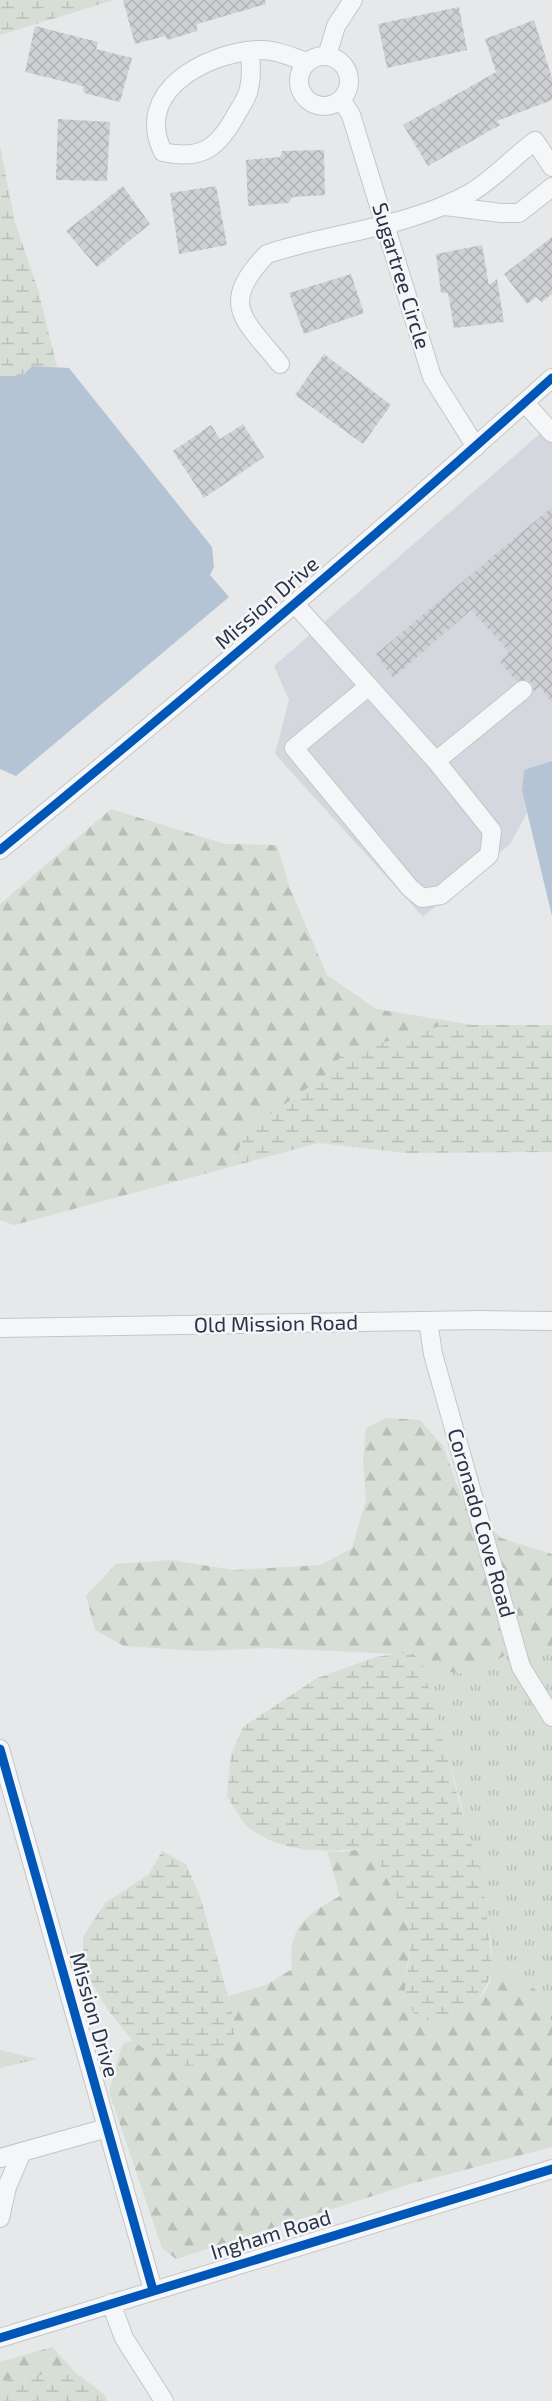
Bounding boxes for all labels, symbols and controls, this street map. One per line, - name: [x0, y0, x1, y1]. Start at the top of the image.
- street label: Sugartree Circle: [368, 199, 437, 352]
- street label: Mission Drive: [209, 550, 323, 654]
- street label: Old Mission Road: [194, 1309, 358, 1336]
- street label: Coronado Cove Road: [443, 1425, 521, 1620]
- street label: Mission Drive: [66, 1949, 125, 2080]
- street label: Ingham Road: [207, 2203, 334, 2264]

